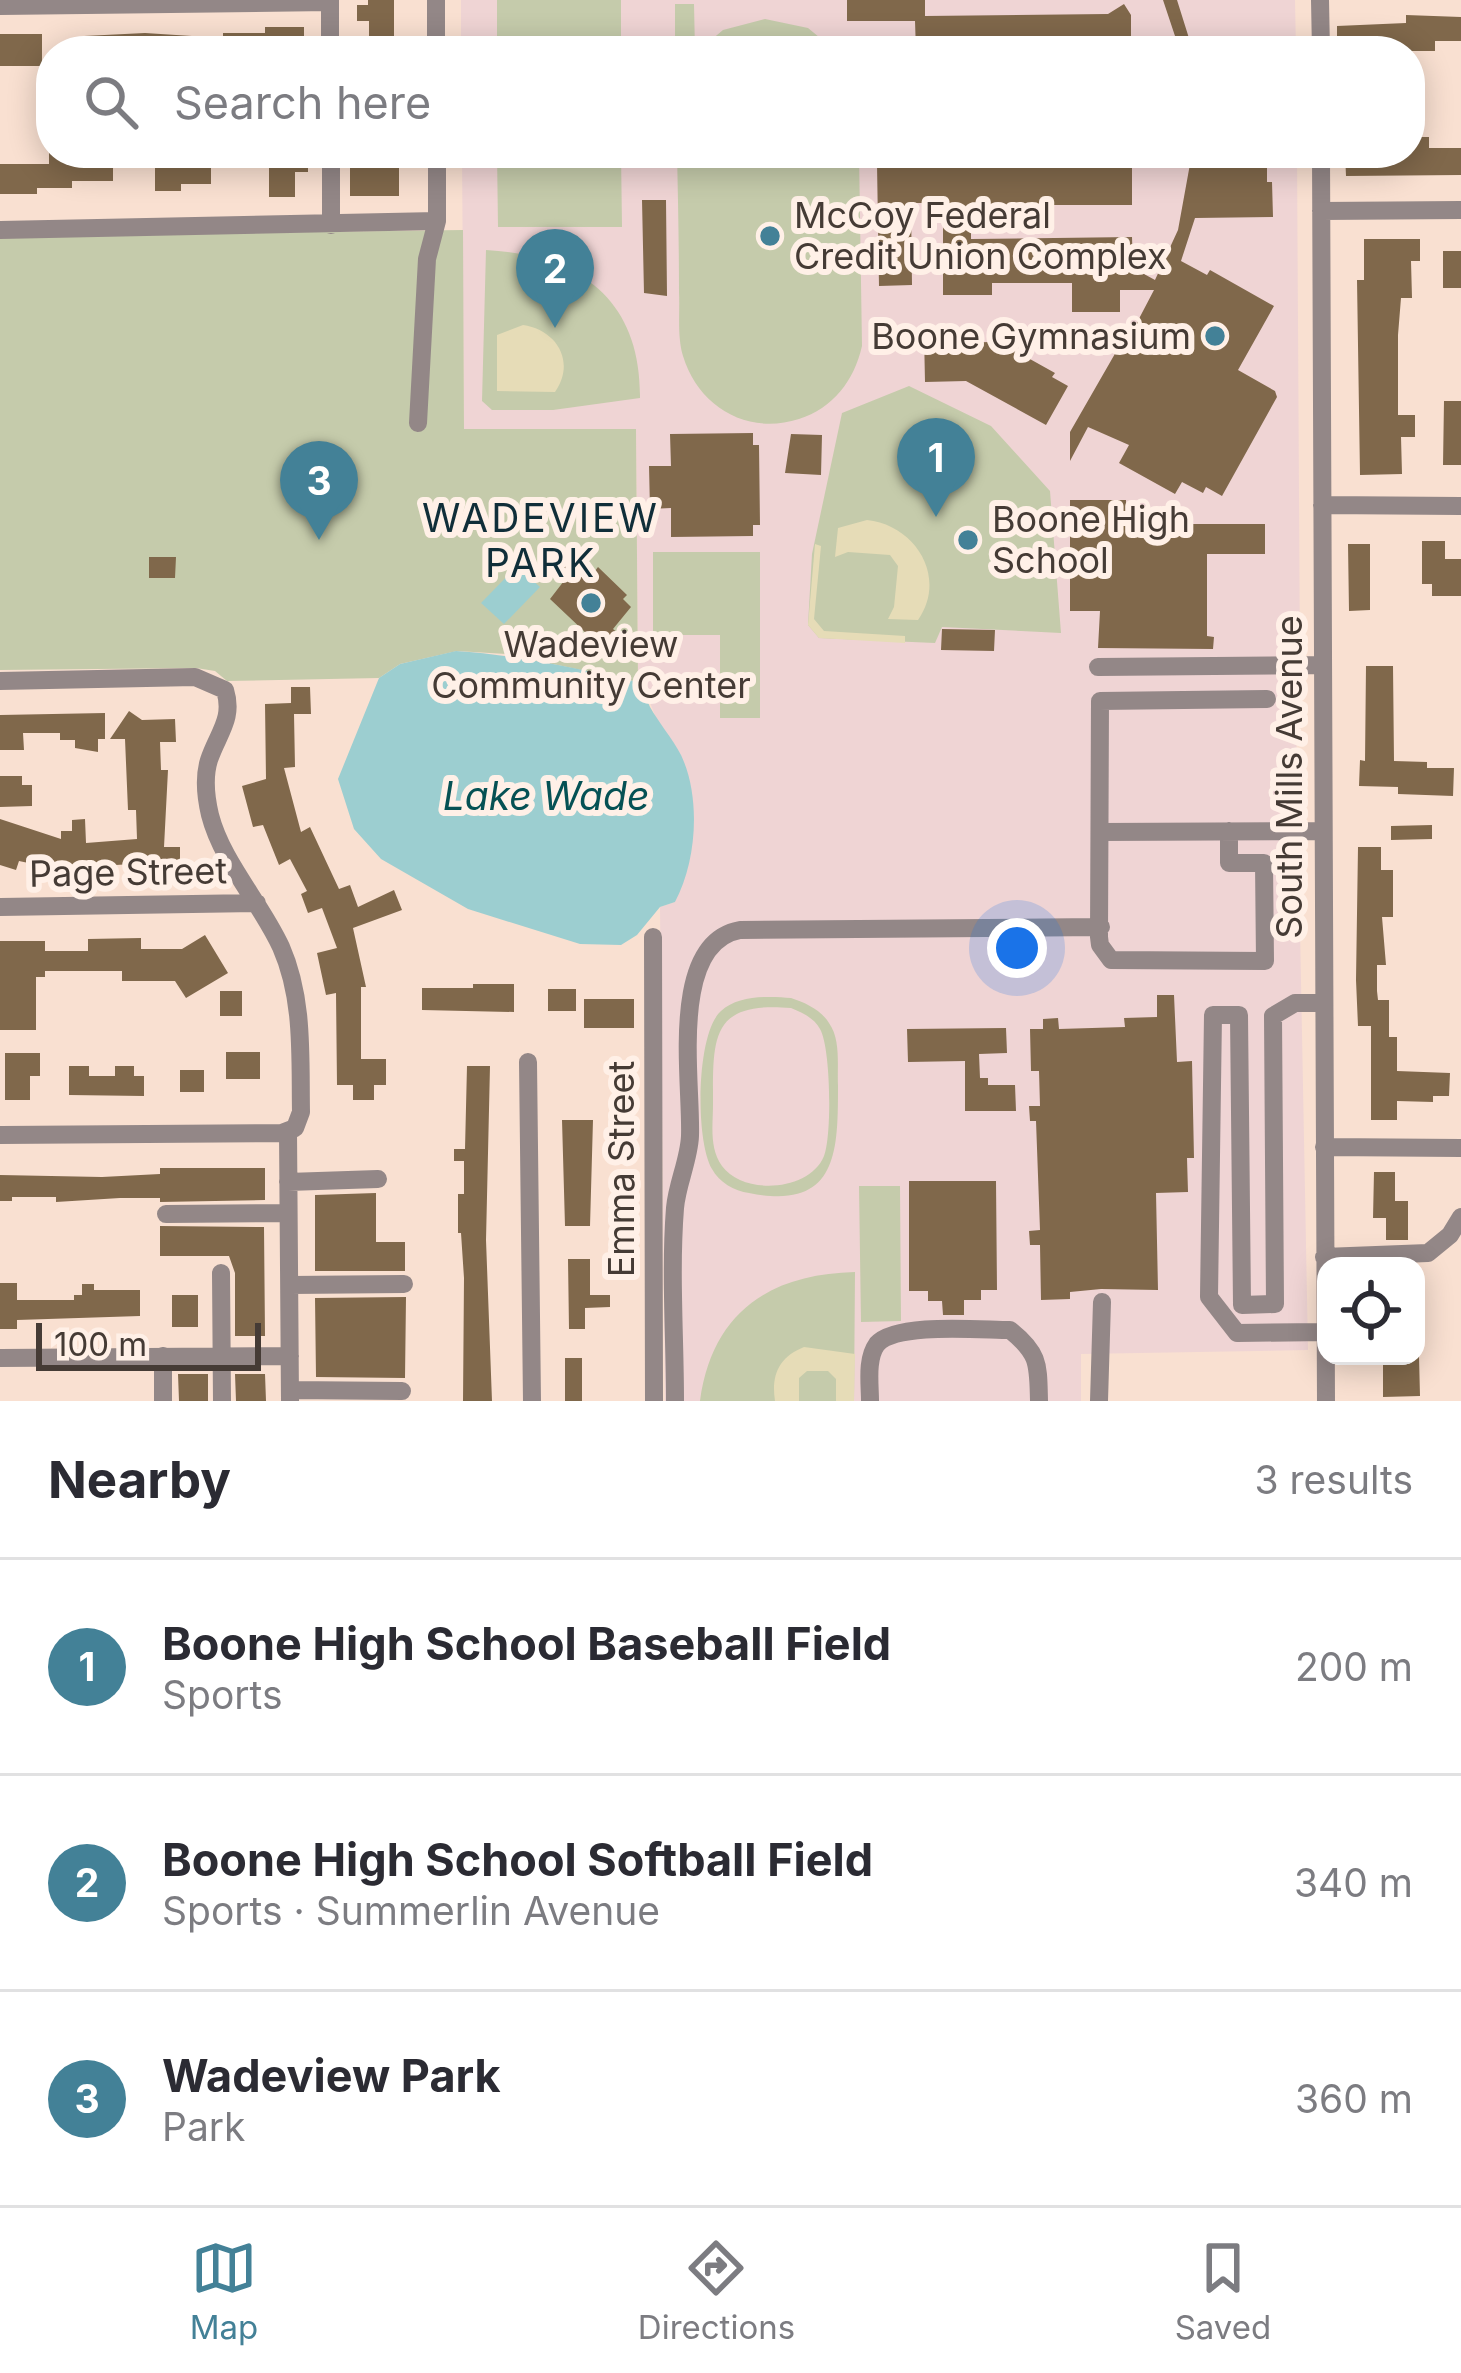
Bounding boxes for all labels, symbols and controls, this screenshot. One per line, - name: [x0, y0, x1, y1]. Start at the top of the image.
- search box: [36, 36, 1425, 168]
- icon: search: [78, 69, 144, 135]
- text: Search here: [174, 75, 431, 130]
- place label: McCoy Federal Credit Union Complex: [794, 193, 1167, 278]
- marker: McCoy Federal Credit Union Complex: [757, 223, 783, 249]
- pin: 2: [516, 229, 594, 328]
- place label: Boone Gymnasium: [871, 314, 1191, 358]
- marker: Boone Gymnasium: [1202, 323, 1228, 349]
- pin: 1: [897, 418, 975, 517]
- pin: 3: [280, 441, 358, 540]
- district label: WADEVIEW PARK: [422, 494, 660, 586]
- place label: Boone High School: [992, 497, 1190, 582]
- marker: Boone High School: [955, 527, 981, 553]
- marker: Wadeview Community Center: [578, 590, 604, 616]
- street label: South Mills Avenue: [1267, 615, 1311, 939]
- place label: Wadeview Community Center: [431, 622, 751, 707]
- water label: Lake Wade: [443, 772, 649, 819]
- street label: Page Street: [29, 848, 228, 896]
- your location: [987, 918, 1047, 978]
- street label: Emma Street: [599, 1060, 643, 1277]
- map controls: [1317, 1257, 1425, 1365]
- button: locate: [1317, 1257, 1425, 1365]
- scale bar: [36, 1317, 261, 1370]
- text: 100 m: [54, 1324, 147, 1364]
- text: Nearby: [48, 1449, 231, 1510]
- text: 3 results: [1255, 1456, 1413, 1503]
- text: Boone High School Baseball Field: [162, 1616, 891, 1671]
- text: 1: [79, 1643, 95, 1690]
- text: 200 m: [1295, 1643, 1413, 1690]
- text: Sports: [162, 1671, 283, 1718]
- text: Boone High School Softball Field: [162, 1832, 873, 1887]
- text: 2: [75, 1859, 99, 1906]
- text: 340 m: [1294, 1859, 1413, 1906]
- text: Sports · Summerlin Avenue: [162, 1887, 660, 1934]
- text: Wadeview Park: [162, 2048, 501, 2103]
- text: 3: [74, 2075, 100, 2122]
- text: 360 m: [1295, 2075, 1413, 2122]
- text: Park: [162, 2103, 246, 2150]
- tab: Map: [190, 2235, 258, 2347]
- tab: Directions: [638, 2235, 795, 2347]
- tab: Saved: [1175, 2235, 1271, 2347]

